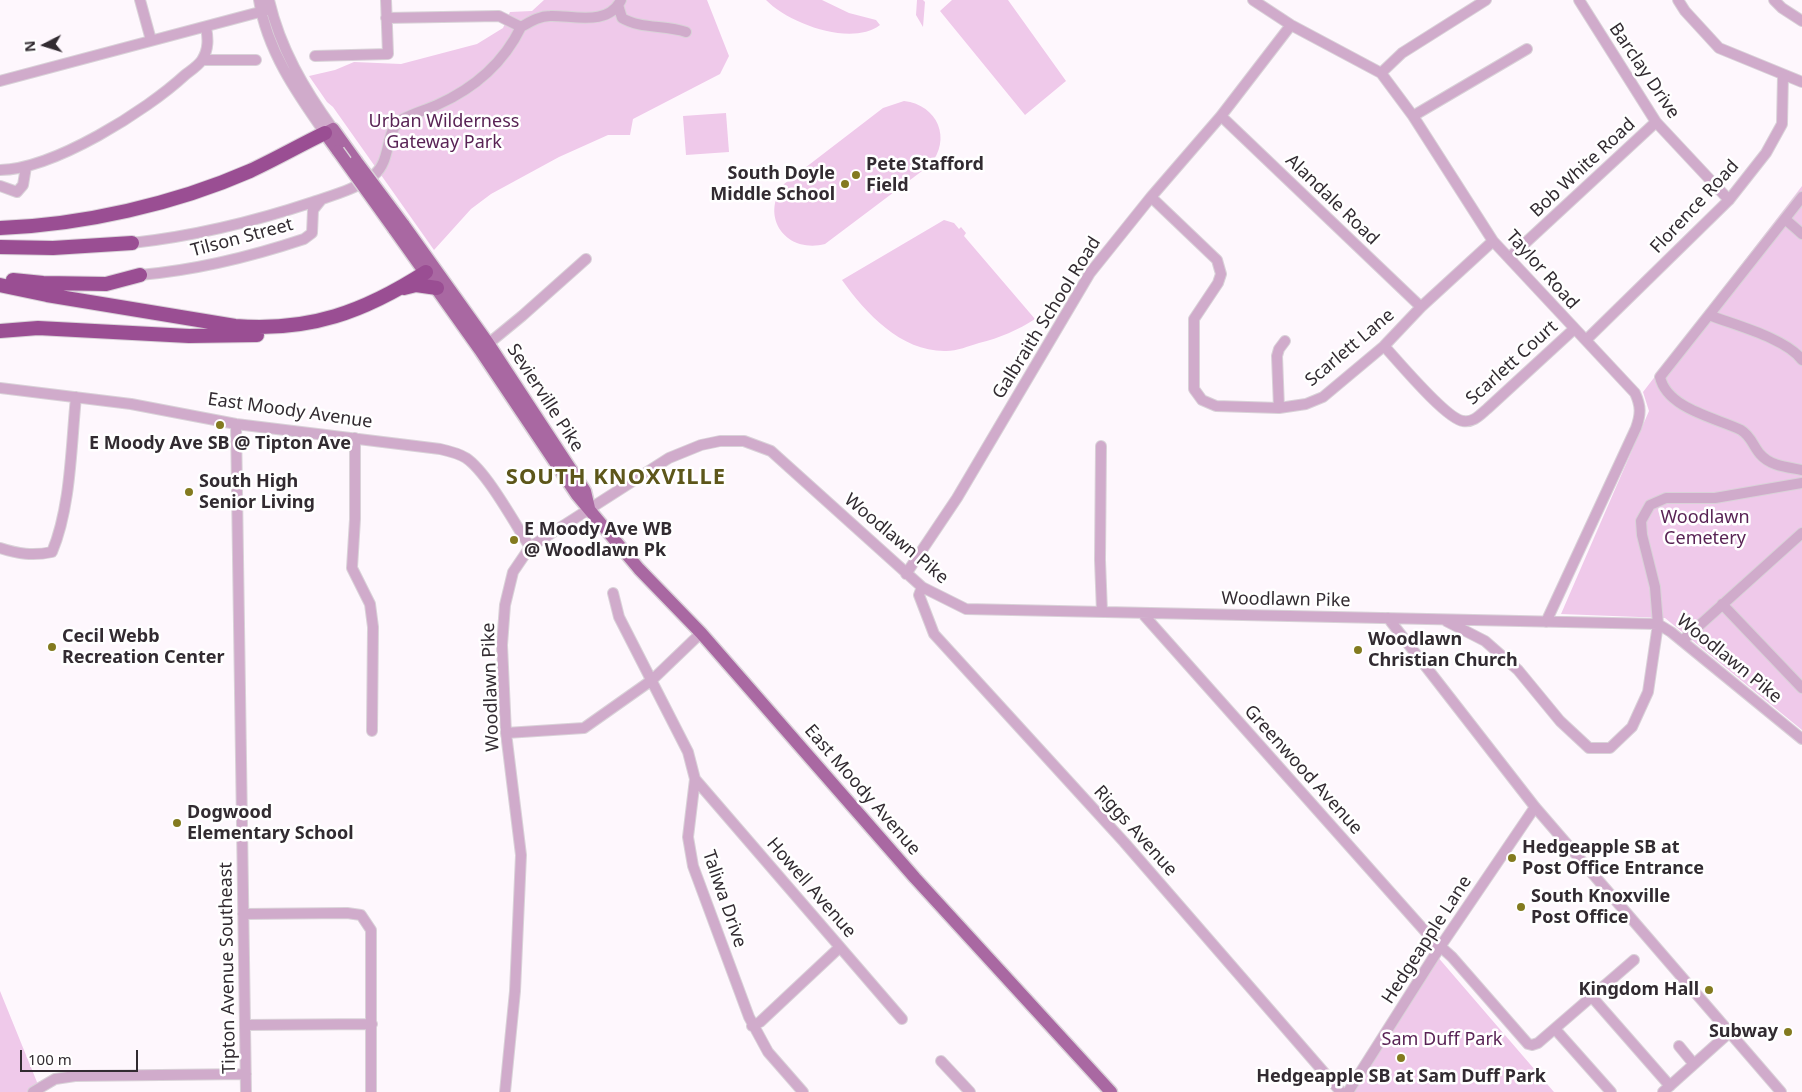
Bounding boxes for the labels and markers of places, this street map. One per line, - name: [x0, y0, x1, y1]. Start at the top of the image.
- place label: Pete Stafford Field: [866, 154, 984, 196]
- place label: South Doyle Middle School: [710, 163, 835, 205]
- marker: Pete Stafford Field: [850, 169, 862, 181]
- marker: South Doyle Middle School: [839, 178, 851, 190]
- marker: E Moody Ave SB @ Tipton Ave: [214, 419, 226, 431]
- place label: E Moody Ave SB @ Tipton Ave: [89, 433, 351, 455]
- place label: South High Senior Living: [199, 471, 315, 514]
- marker: South High Senior Living: [183, 486, 195, 498]
- place label: E Moody Ave WB @ Woodlawn Pk: [524, 519, 672, 562]
- marker: E Moody Ave WB @ Woodlawn Pk: [508, 534, 520, 546]
- place label: Cecil Webb Recreation Center: [62, 626, 224, 669]
- place label: Woodlawn Christian Church: [1368, 629, 1518, 672]
- marker: Cecil Webb Recreation Center: [46, 641, 58, 653]
- marker: Woodlawn Christian Church: [1352, 644, 1364, 656]
- place label: Dogwood Elementary School: [187, 802, 354, 844]
- marker: Dogwood Elementary School: [171, 817, 183, 829]
- place label: Hedgeapple SB at Post Office Entrance: [1522, 837, 1704, 880]
- marker: Hedgeapple SB at Post Office Entrance: [1506, 852, 1518, 864]
- place label: South Knoxville Post Office: [1531, 886, 1670, 929]
- marker: South Knoxville Post Office: [1515, 901, 1527, 913]
- place label: Kingdom Hall: [1578, 979, 1699, 1001]
- marker: Kingdom Hall: [1703, 984, 1715, 996]
- place label: Subway: [1709, 1021, 1778, 1043]
- marker: Subway: [1782, 1026, 1794, 1038]
- marker: Hedgeapple SB at Sam Duff Park: [1395, 1052, 1407, 1064]
- place label: Hedgeapple SB at Sam Duff Park: [1256, 1066, 1546, 1088]

